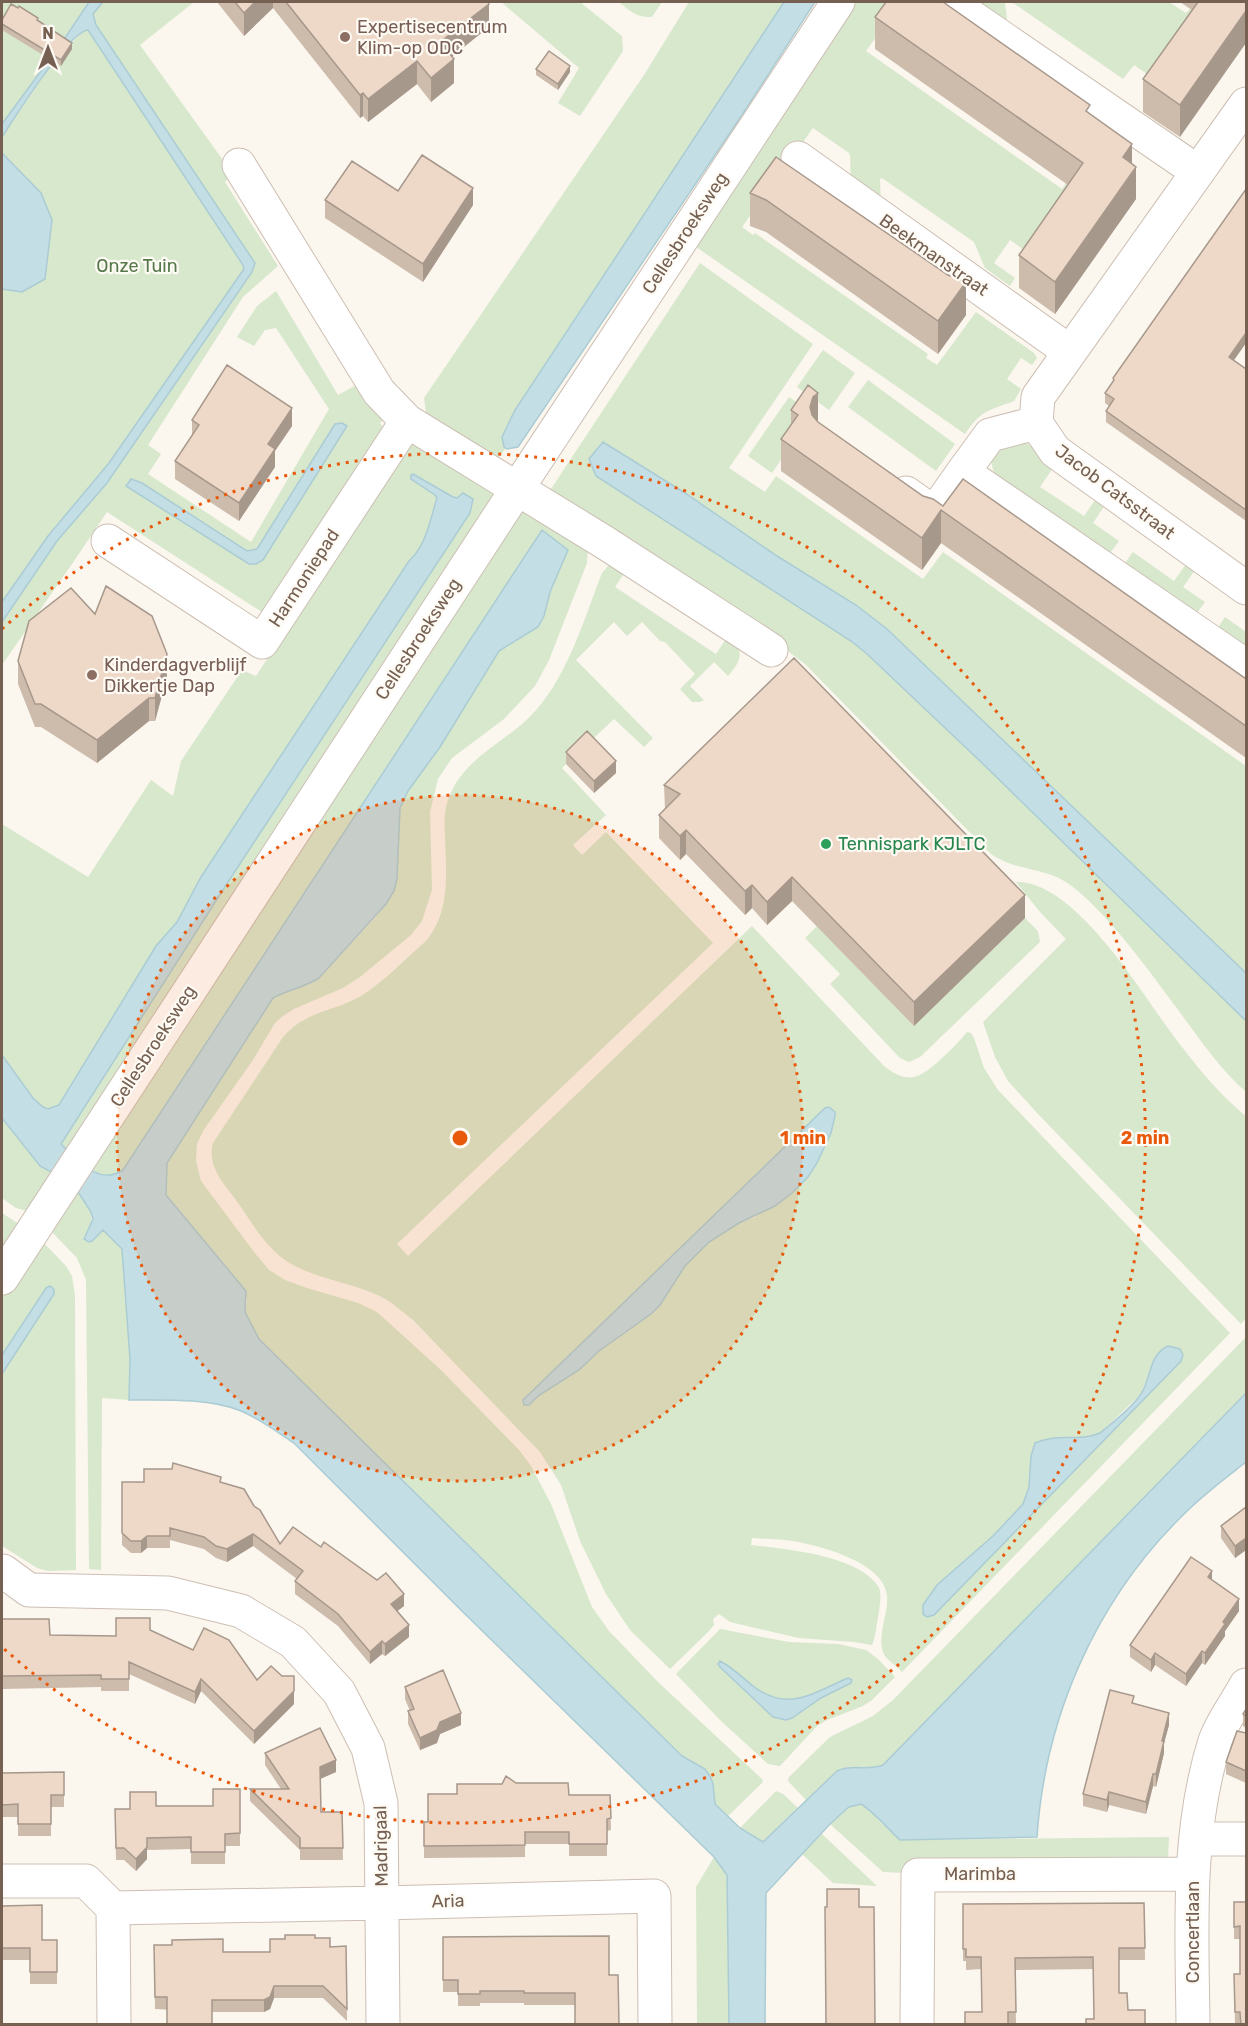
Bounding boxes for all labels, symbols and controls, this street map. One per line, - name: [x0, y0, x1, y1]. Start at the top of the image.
- place label: Expertisecentrum Klim-op ODC: [357, 16, 507, 59]
- north arrow: [18, 18, 78, 78]
- text: N: [42, 24, 54, 43]
- marker: Expertisecentrum Klim-op ODC: [338, 30, 352, 44]
- street label: Cellesbroeksweg: [637, 168, 733, 298]
- street label: Beekmanstraat: [875, 209, 993, 301]
- park label: Onze Tuin: [96, 255, 178, 277]
- street label: Jacob Catsstraat: [1051, 440, 1179, 544]
- street label: Harmoniepad: [264, 525, 344, 631]
- street label: Cellesbroeksweg: [370, 574, 466, 704]
- place label: Kinderdagverblijf Dikkertje Dap: [104, 654, 246, 697]
- marker: Kinderdagverblijf Dikkertje Dap: [85, 668, 99, 682]
- place label: Tennispark KJLTC: [838, 833, 985, 855]
- marker: Tennispark KJLTC: [819, 837, 833, 851]
- street label: Cellesbroeksweg: [105, 981, 201, 1111]
- text: 1 min: [780, 1127, 826, 1149]
- text: 2 min: [1121, 1127, 1169, 1149]
- centre of rings: [450, 1128, 470, 1148]
- street label: Madrigaal: [369, 1805, 393, 1887]
- street label: Marimba: [944, 1863, 1016, 1885]
- street label: Concertlaan: [1182, 1881, 1204, 1983]
- street label: Aria: [431, 1889, 465, 1913]

